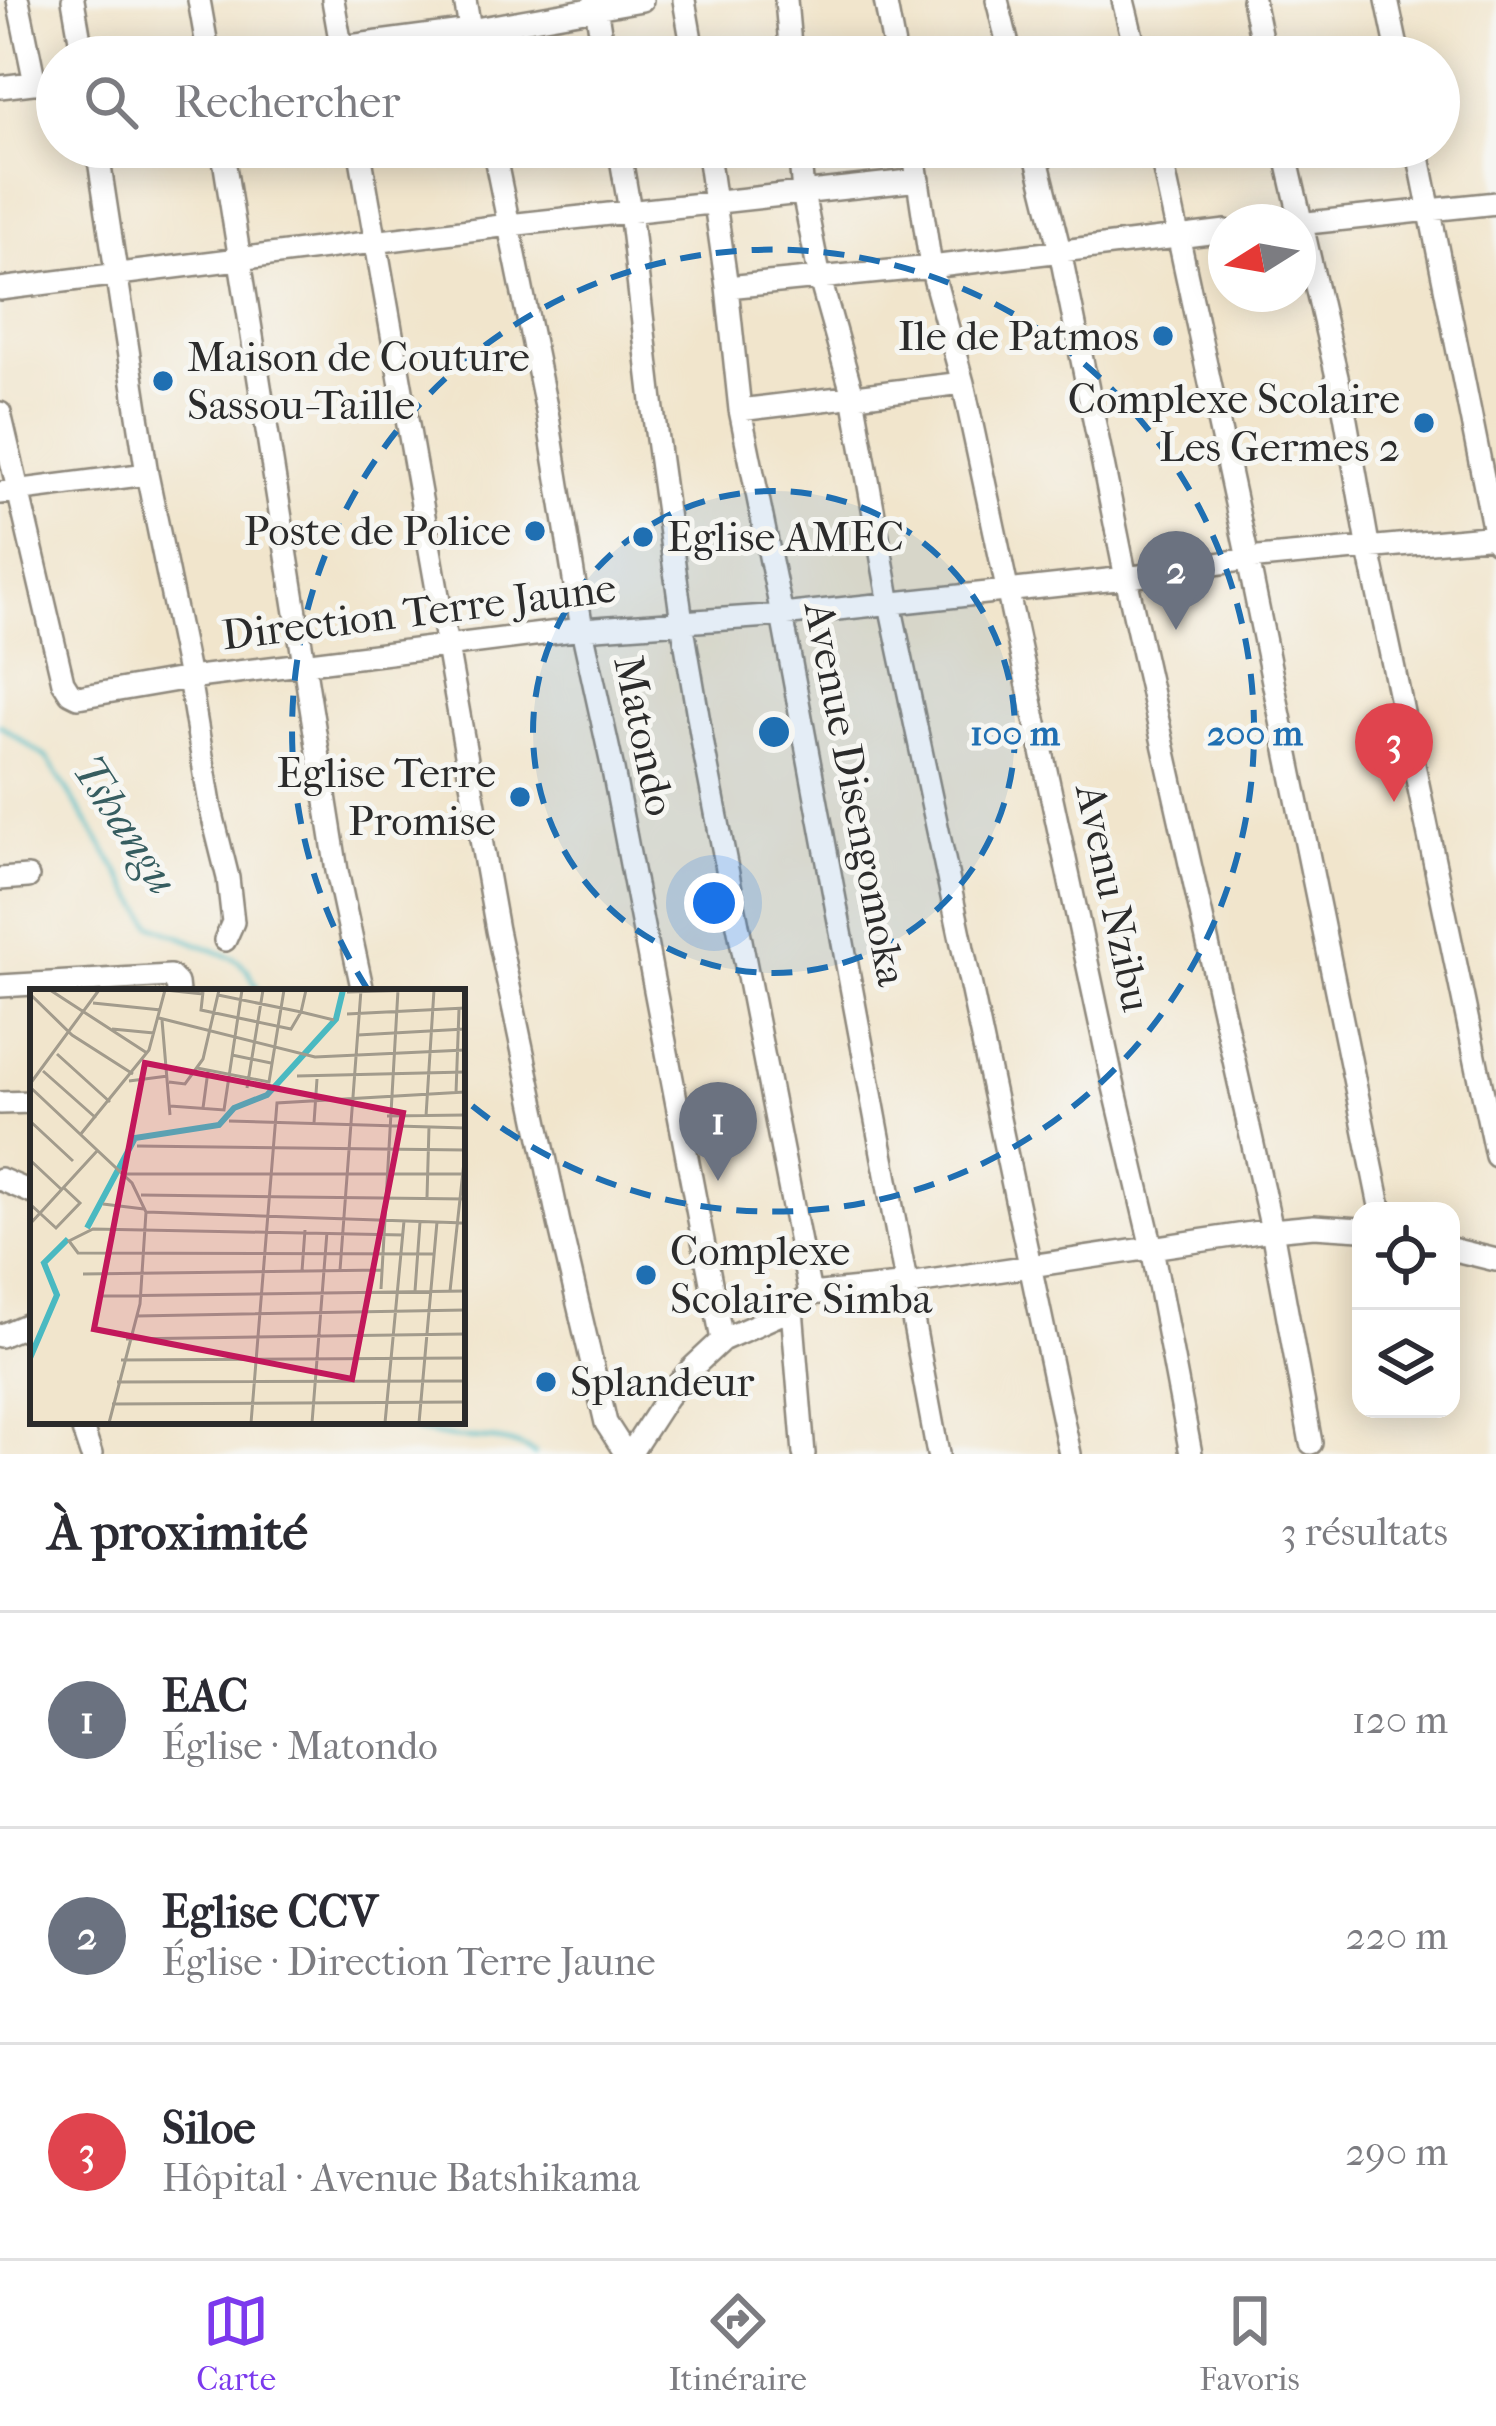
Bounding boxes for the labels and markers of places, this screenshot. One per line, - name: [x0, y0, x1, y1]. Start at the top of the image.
- place label: Ile de Patmos: [898, 312, 1139, 361]
- marker: Ile de Patmos: [1150, 323, 1176, 349]
- place label: Maison de Couture Sassou-Taille: [187, 333, 530, 430]
- marker: Maison de Couture Sassou-Taille: [150, 368, 176, 394]
- place label: Complexe Scolaire Les Germes 2: [1068, 375, 1400, 472]
- marker: Complexe Scolaire Les Germes 2: [1411, 410, 1437, 436]
- place label: Poste de Police: [244, 507, 511, 556]
- place label: Eglise AMEC: [667, 513, 904, 562]
- marker: Poste de Police: [522, 518, 548, 544]
- marker: Eglise AMEC: [630, 524, 656, 550]
- pin: 2: [1137, 531, 1215, 630]
- pin: 3: [1355, 703, 1433, 802]
- centre of rings: [753, 711, 795, 753]
- place label: Eglise Terre Promise: [277, 749, 496, 846]
- marker: Eglise Terre Promise: [507, 784, 533, 810]
- pin: 1: [679, 1082, 757, 1181]
- place label: Complexe Scolaire Simba: [670, 1227, 933, 1324]
- marker: Complexe Scolaire Simba: [633, 1262, 659, 1288]
- place label: Splandeur: [570, 1358, 755, 1407]
- marker: Splandeur: [533, 1369, 559, 1395]

